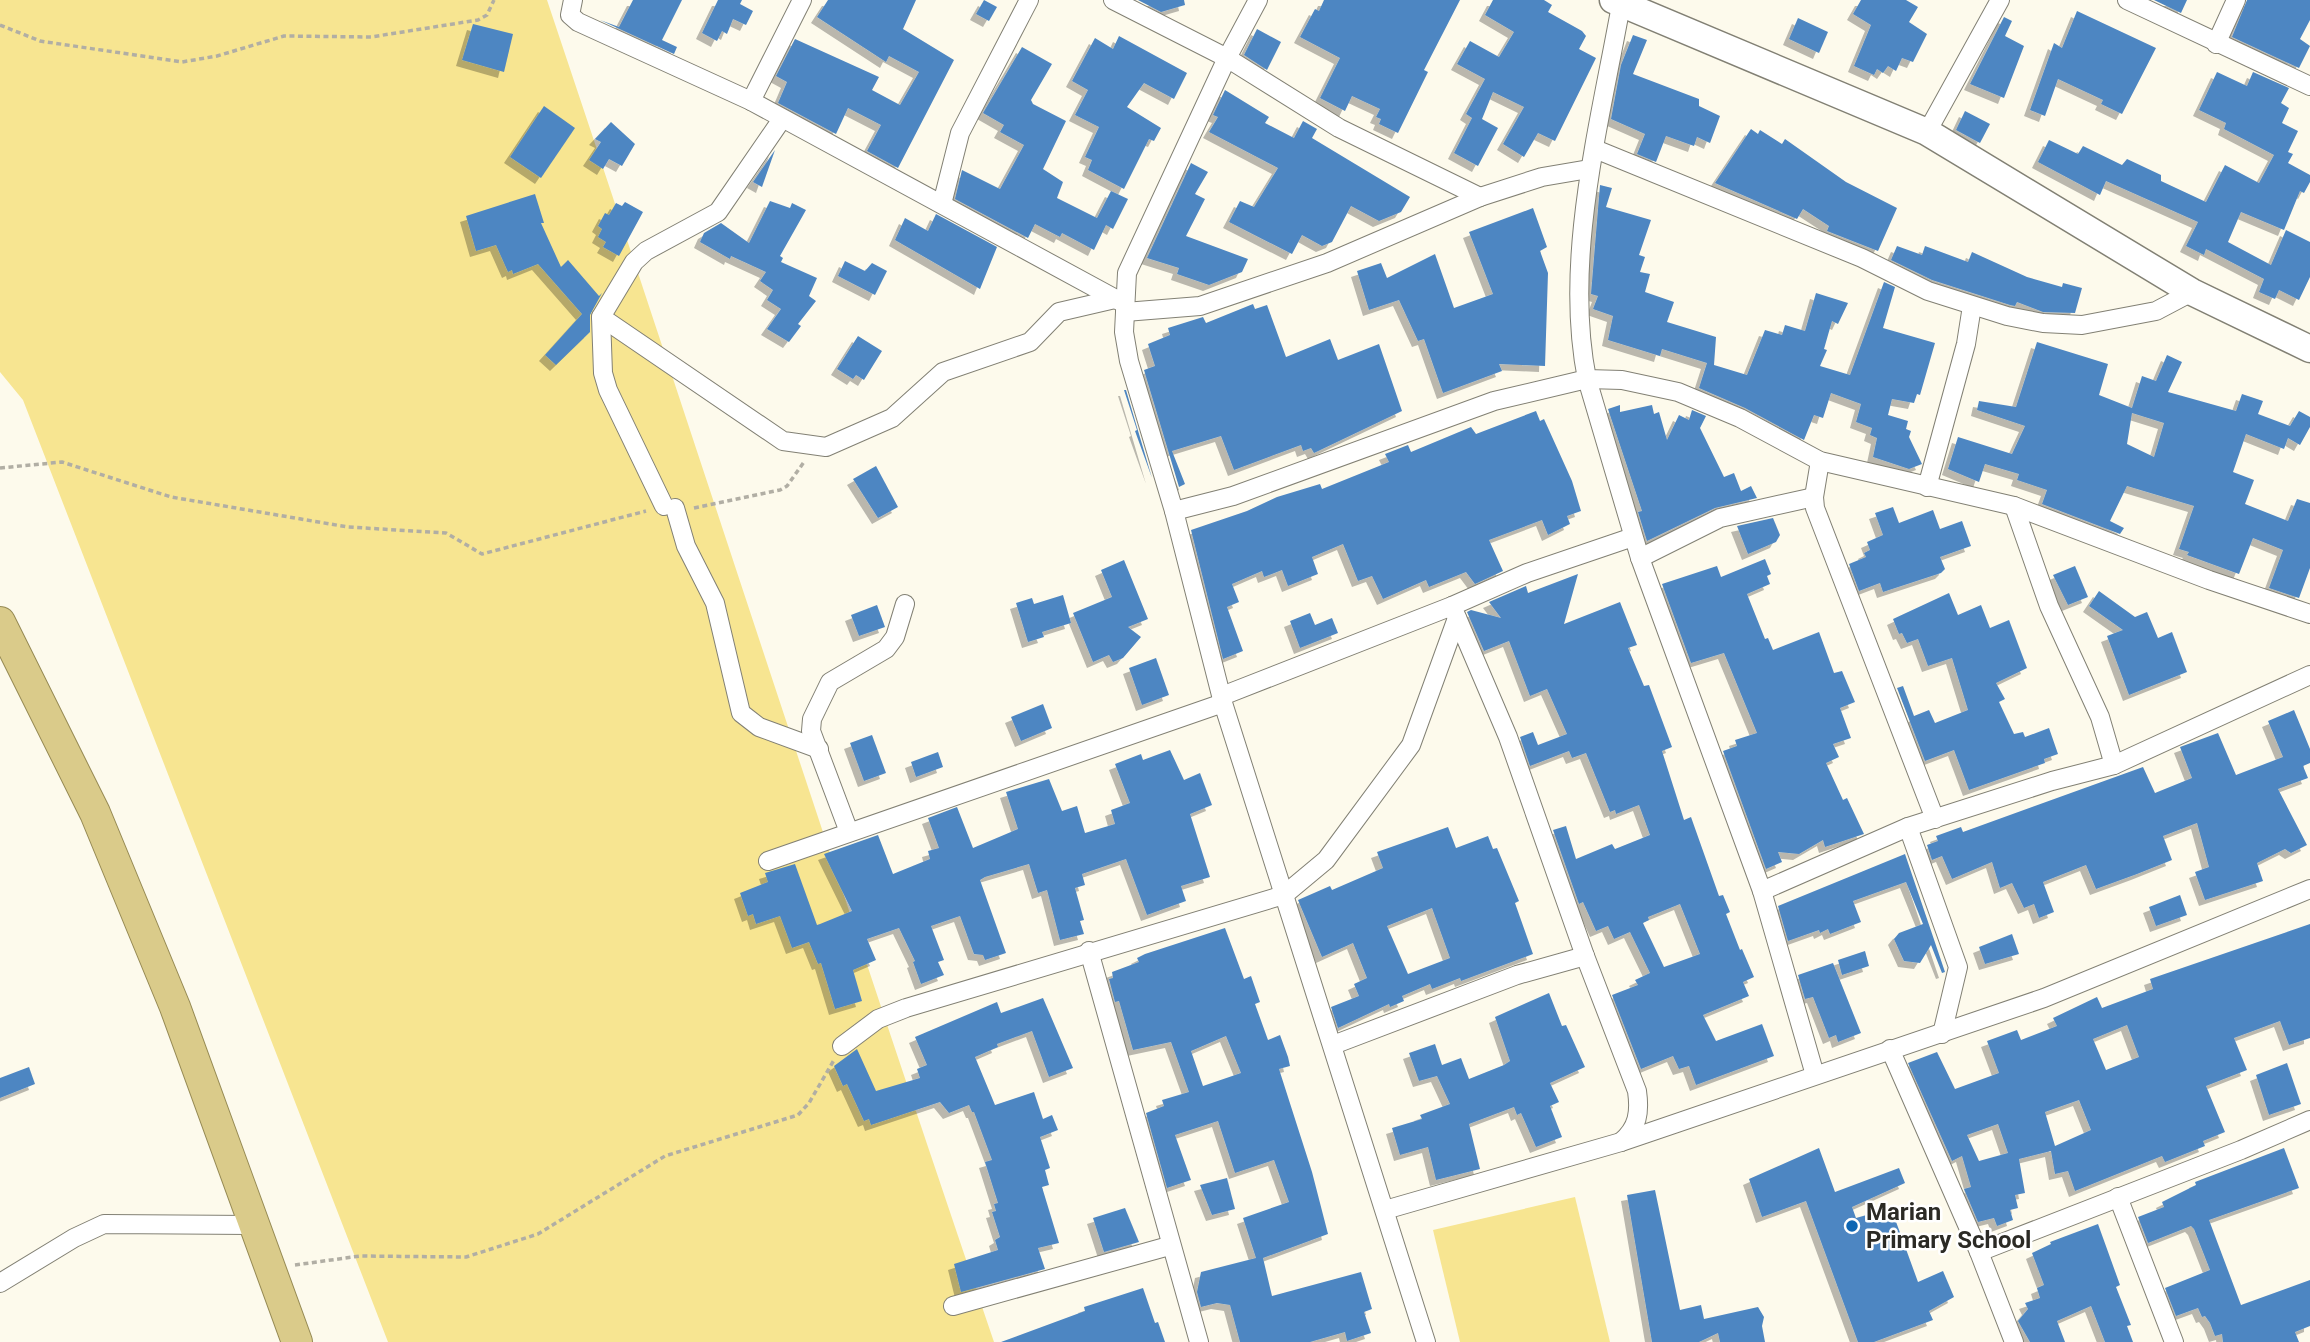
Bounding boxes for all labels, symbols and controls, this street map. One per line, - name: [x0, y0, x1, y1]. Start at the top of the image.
- place label: Marian Primary School: [1866, 1198, 2031, 1254]
- marker: Marian Primary School: [1844, 1218, 1860, 1234]

